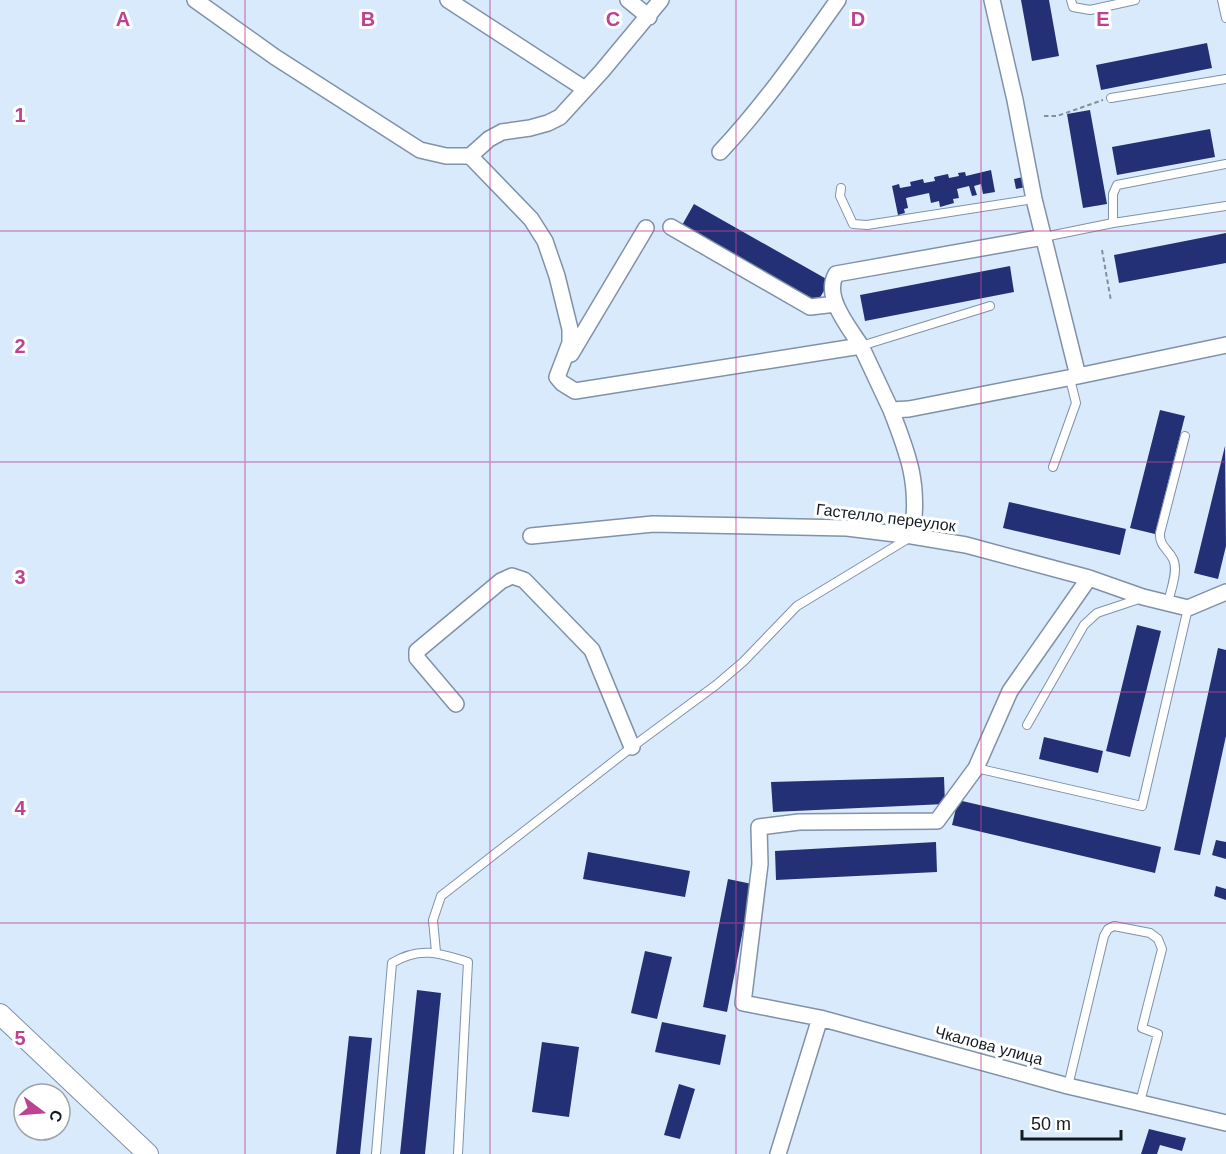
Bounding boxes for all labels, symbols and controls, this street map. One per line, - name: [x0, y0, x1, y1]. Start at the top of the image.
- text: A: [116, 8, 130, 30]
- text: B: [361, 8, 375, 30]
- text: C: [606, 8, 620, 30]
- text: D: [851, 8, 865, 30]
- text: E: [1096, 8, 1110, 30]
- text: 1: [14, 104, 26, 126]
- text: 2: [14, 335, 26, 357]
- street label: Гастелло переулок: [815, 500, 958, 535]
- text: 3: [14, 566, 26, 588]
- text: 4: [14, 797, 26, 819]
- street label: Чкалова улица: [933, 1023, 1045, 1068]
- text: 5: [14, 1027, 26, 1049]
- north arrow: [12, 1082, 72, 1142]
- scale bar: [1022, 1103, 1121, 1141]
- text: С: [46, 1108, 66, 1124]
- text: 50 m: [1031, 1114, 1071, 1134]

